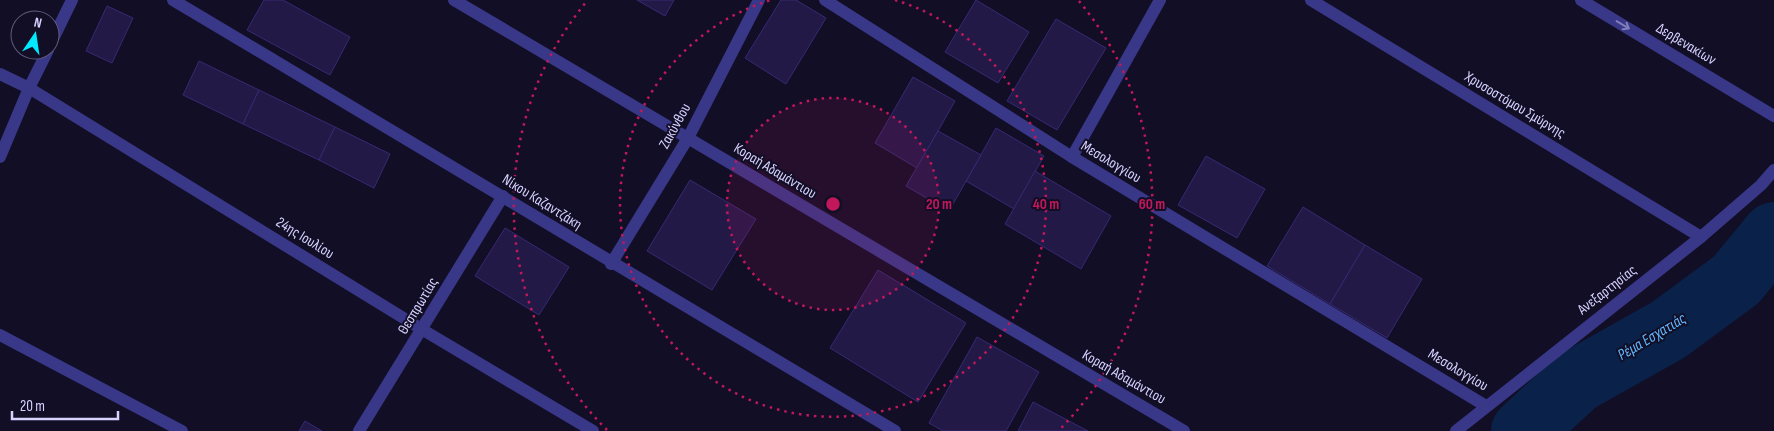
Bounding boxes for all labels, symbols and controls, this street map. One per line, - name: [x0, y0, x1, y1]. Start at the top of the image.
- north arrow: [10, 10, 60, 60]
- text: N: [32, 14, 43, 32]
- street label: Δερβενακίων: [1653, 19, 1720, 69]
- one-way arrow: [1615, 21, 1629, 31]
- street label: Χρυσοστόμου Σμύρνης: [1460, 67, 1569, 143]
- street label: Ζακύνθου: [655, 100, 695, 152]
- street label: Μεσολογγίου: [1077, 137, 1145, 187]
- street label: Κοραή Αδαμάντιου: [730, 139, 820, 203]
- street label: Νίκου Καζαντζάκη: [499, 170, 585, 234]
- centre of rings: [824, 195, 842, 213]
- text: 20 m: [926, 195, 952, 214]
- text: 40 m: [1033, 195, 1059, 214]
- text: 60 m: [1139, 195, 1165, 214]
- street label: 24ης Ιουλίου: [272, 213, 338, 263]
- street label: Ανεξαρτησίας: [1573, 261, 1641, 320]
- street label: Θεσπρωτίας: [394, 274, 442, 338]
- water label: Ρέμα Εσχατιάς: [1614, 309, 1690, 365]
- street label: Κοραή Αδαμάντιου: [1079, 345, 1169, 409]
- street label: Μεσολογγίου: [1424, 345, 1492, 395]
- scale bar: [12, 388, 119, 420]
- text: 20 m: [20, 397, 45, 416]

